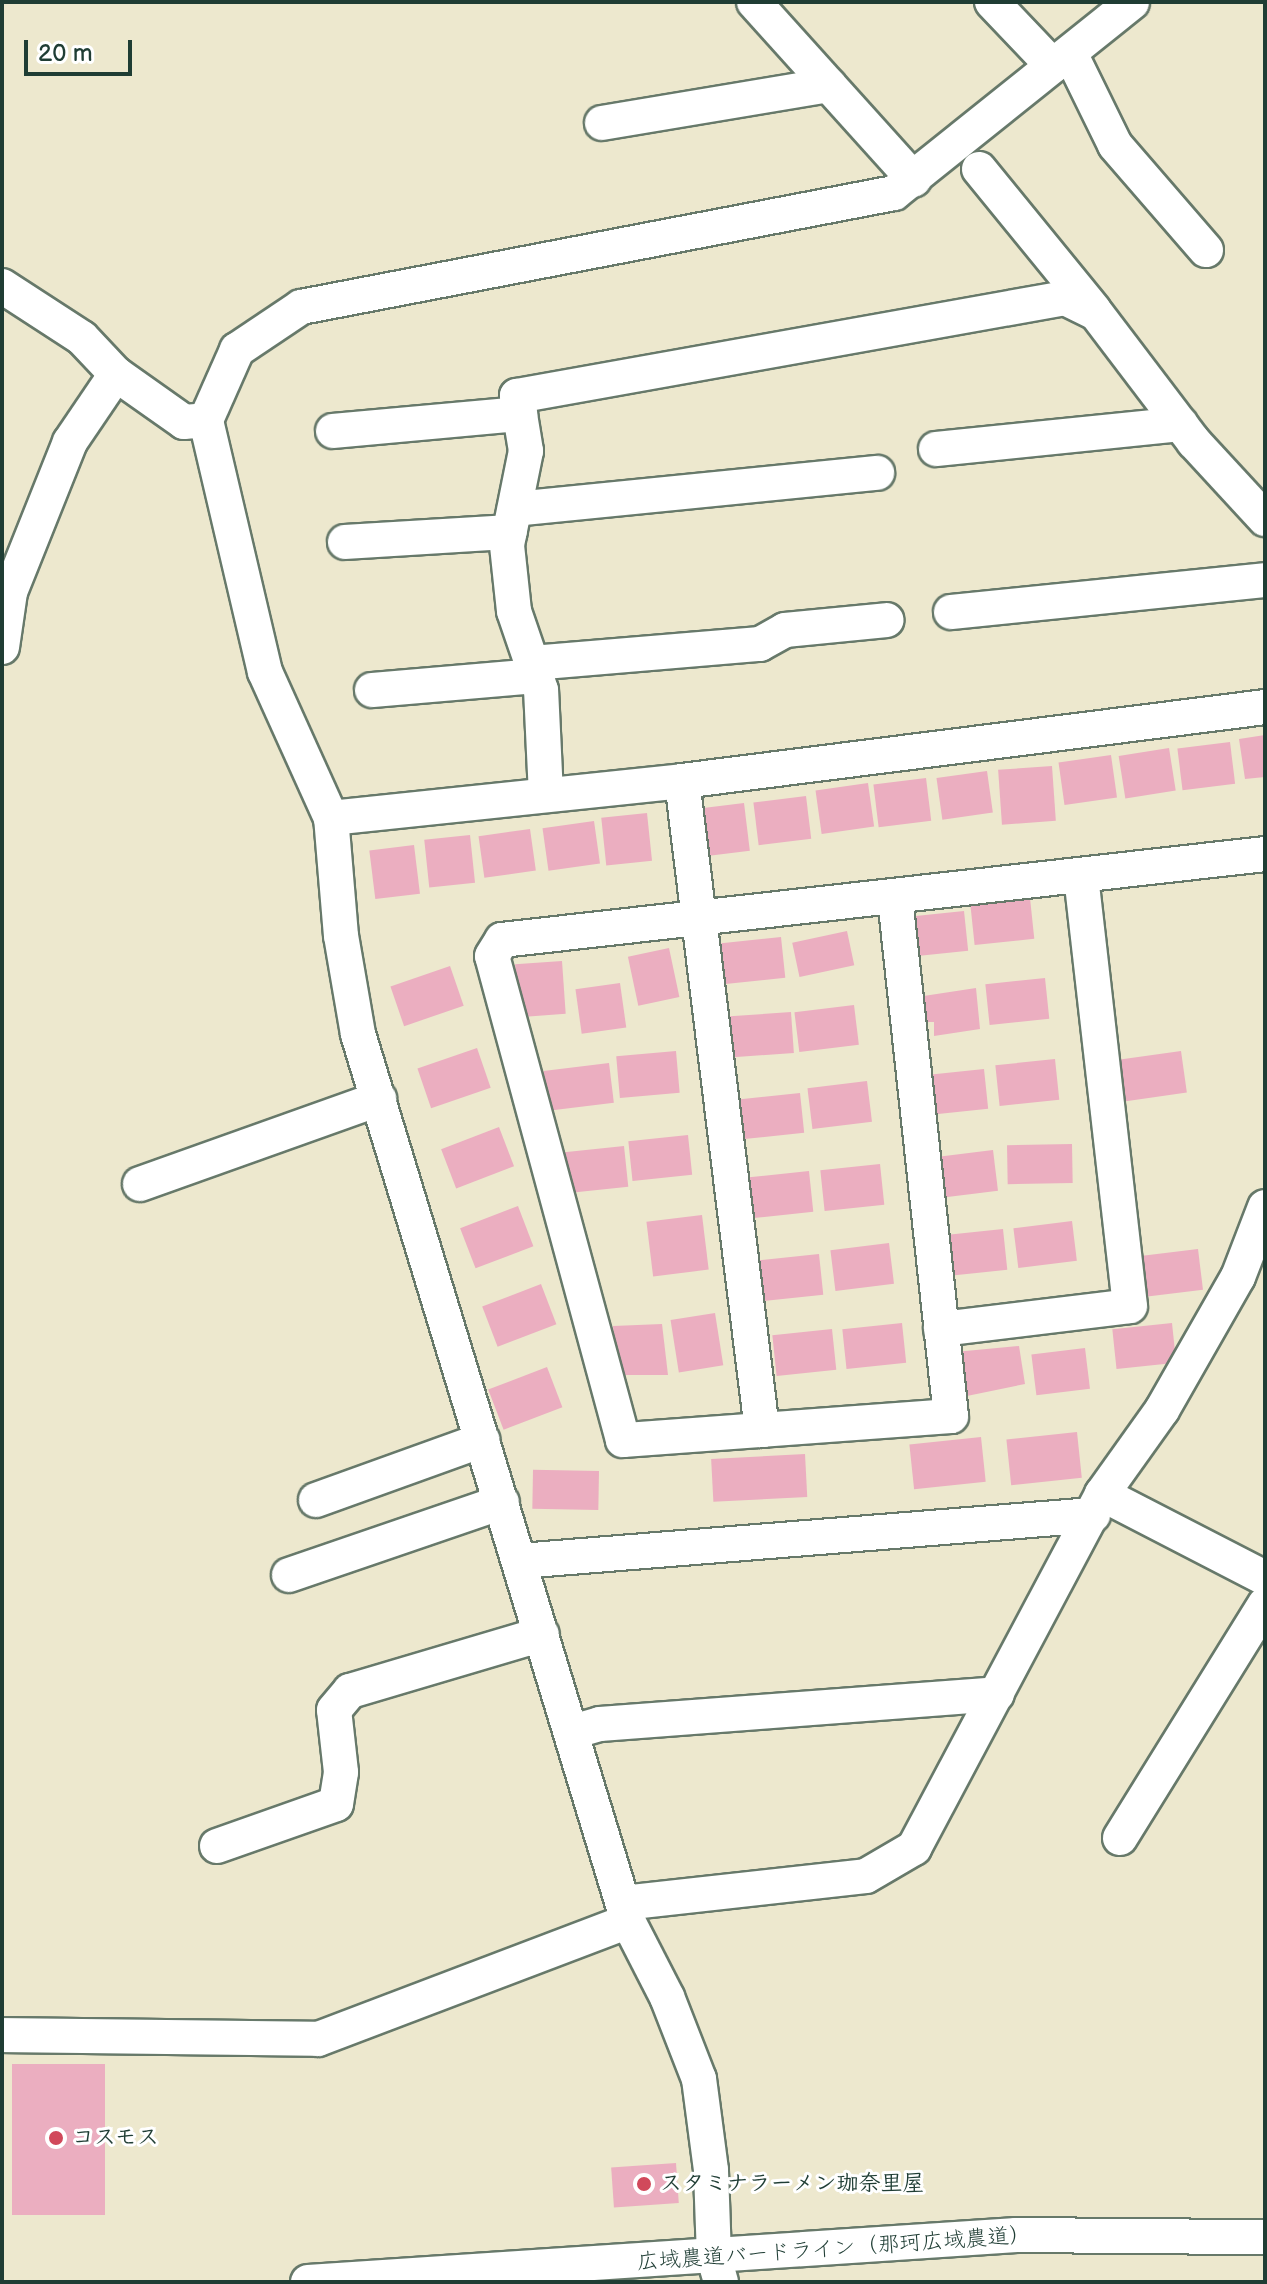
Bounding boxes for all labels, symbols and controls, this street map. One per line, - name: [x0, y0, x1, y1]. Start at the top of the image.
- scale bar: [28, 24, 136, 74]
- text: 20 m: [38, 39, 93, 68]
- place label: コスモス: [72, 2125, 160, 2151]
- marker: コスモス: [47, 2129, 65, 2147]
- place label: スタミナラーメン珈奈里屋: [660, 2171, 924, 2197]
- marker: スタミナラーメン珈奈里屋: [635, 2175, 653, 2193]
- street label: 広域農道バードライン（那珂広域農道）: [636, 2222, 1032, 2276]

